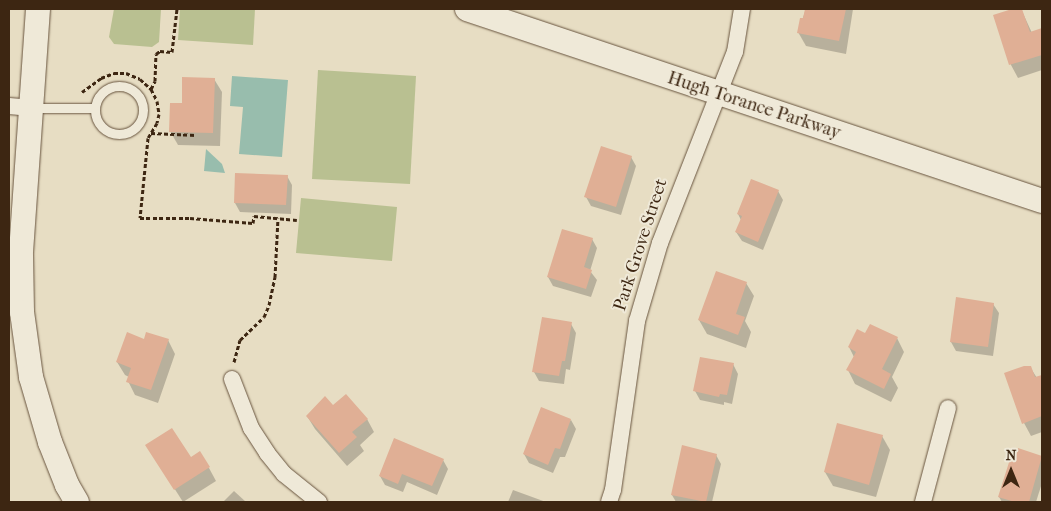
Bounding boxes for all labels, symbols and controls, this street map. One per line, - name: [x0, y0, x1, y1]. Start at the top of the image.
- street label: Hugh Torance Parkway: [665, 68, 843, 144]
- street label: Park Grove Street: [609, 176, 673, 314]
- north arrow: [986, 446, 1036, 496]
- text: N: [1006, 447, 1016, 464]

